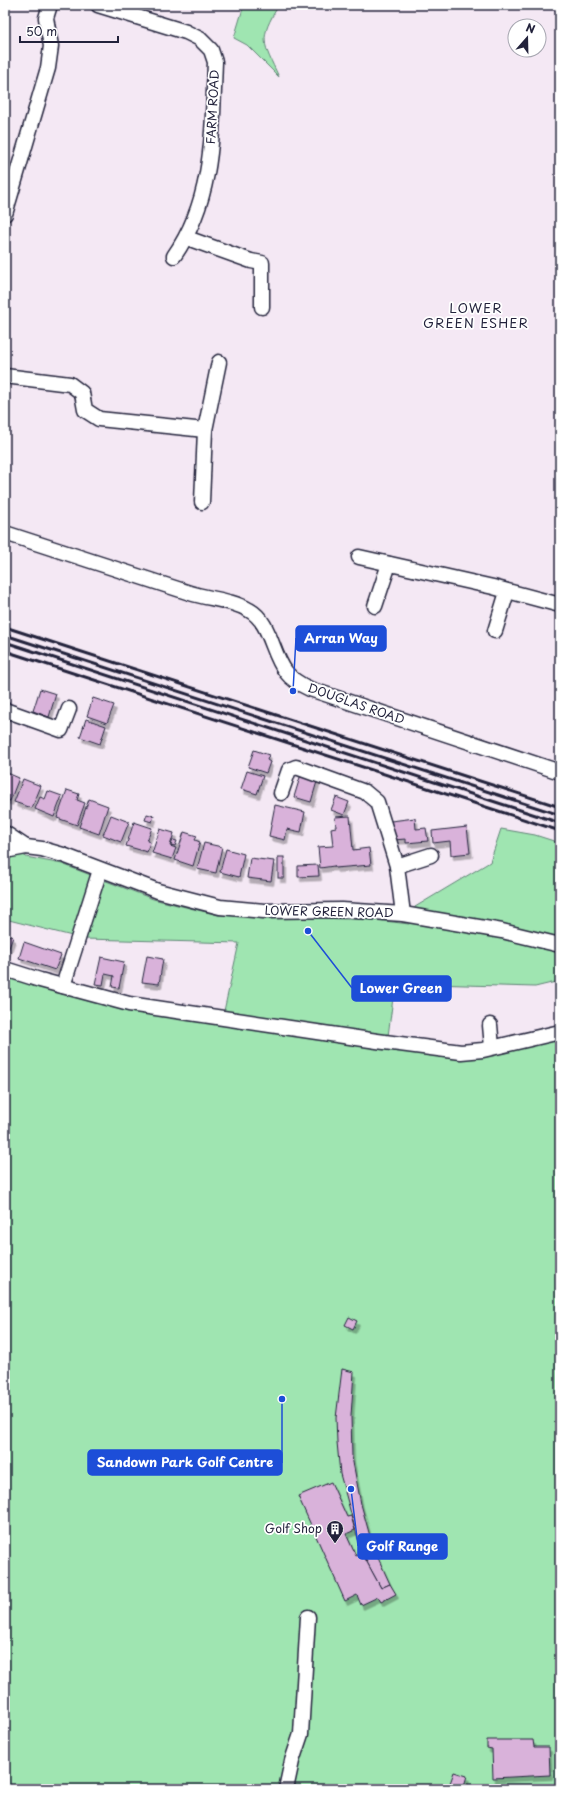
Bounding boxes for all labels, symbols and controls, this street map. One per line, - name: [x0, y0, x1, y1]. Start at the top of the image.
- scale bar: [20, 18, 118, 44]
- north arrow: [507, 18, 547, 58]
- text: N: [524, 19, 538, 38]
- text: 50 m: [26, 22, 57, 40]
- street label: FARM ROAD: [201, 69, 223, 145]
- district label: LOWER GREEN ESHER: [423, 298, 529, 332]
- callout: Arran Way: [296, 626, 386, 651]
- text: Arran Way: [304, 628, 378, 647]
- street label: DOUGLAS ROAD: [305, 678, 407, 728]
- street label: LOWER GREEN ROAD: [264, 901, 394, 921]
- callout: Lower Green: [352, 976, 451, 1001]
- text: Lower Green: [360, 978, 442, 997]
- callout: Sandown Park Golf Centre: [88, 1450, 282, 1475]
- text: Sandown Park Golf Centre: [97, 1452, 273, 1471]
- place label: Golf Shop: [265, 1519, 322, 1537]
- building icon: Golf Shop: [325, 1519, 345, 1544]
- callout: Golf Range: [358, 1534, 447, 1559]
- text: Golf Range: [366, 1536, 438, 1555]

